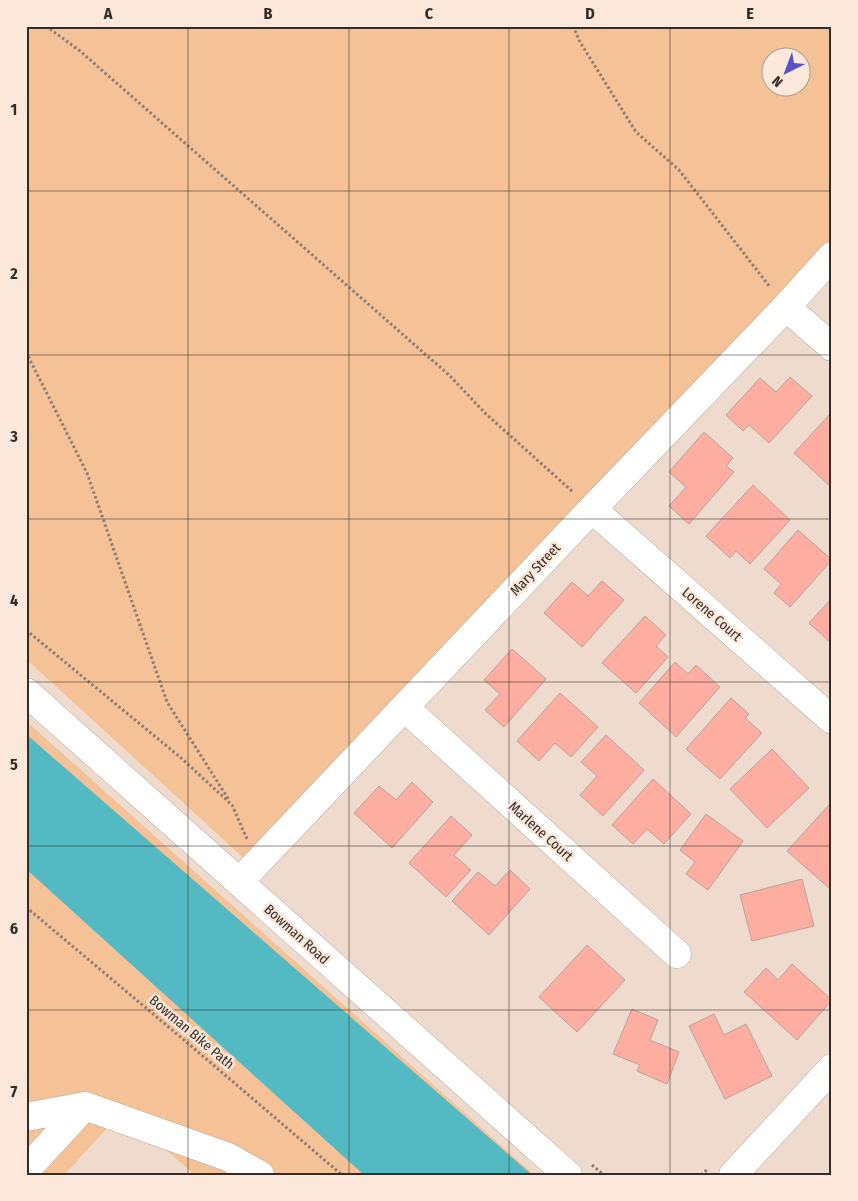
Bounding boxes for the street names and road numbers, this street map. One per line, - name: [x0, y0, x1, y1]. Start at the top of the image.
- street label: Mary Street: [507, 539, 564, 599]
- street label: Lorene Court: [678, 584, 745, 645]
- street label: Marlene Court: [505, 798, 577, 865]
- street label: Bowman Road: [261, 901, 333, 968]
- street label: Bowman Bike Path: [146, 992, 238, 1073]

